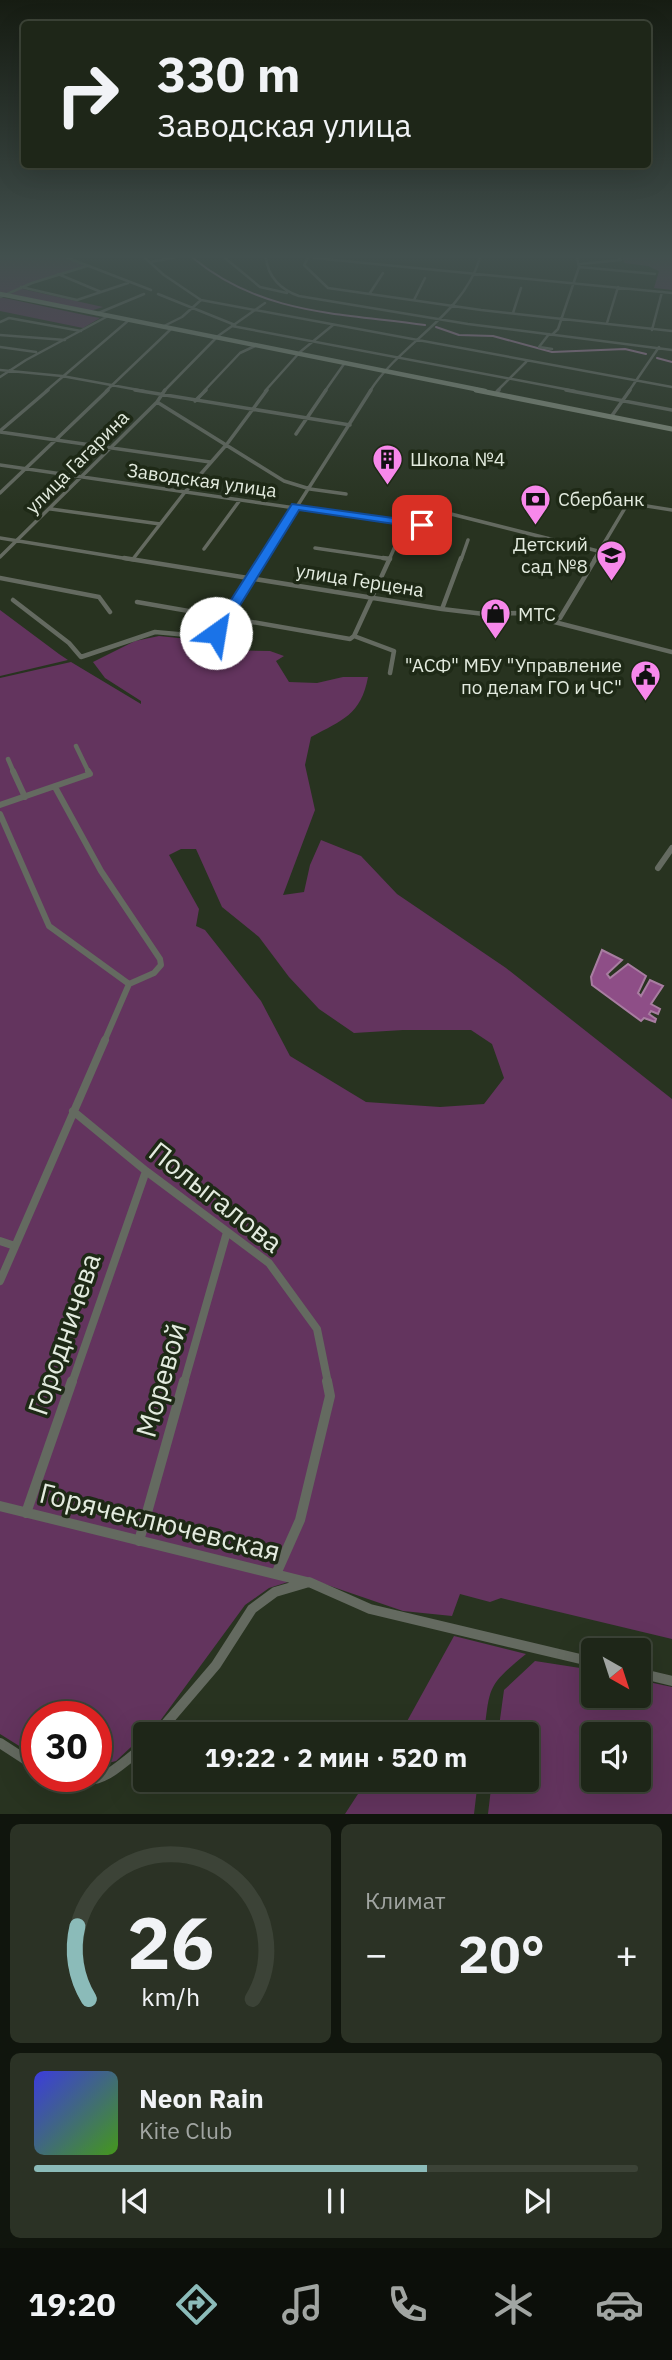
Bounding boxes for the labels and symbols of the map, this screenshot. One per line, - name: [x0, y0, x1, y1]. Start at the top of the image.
- street label: улица Гагарина: [20, 405, 134, 519]
- building icon: Школа №4: [370, 442, 404, 486]
- place label: Школа №4: [410, 447, 505, 471]
- street label: Заводская улица: [125, 458, 279, 502]
- bank icon: Сбербанк: [518, 482, 552, 526]
- place label: Сбербанк: [558, 487, 645, 511]
- pin: [392, 495, 452, 555]
- place label: Детский сад №8: [513, 532, 588, 578]
- school or university icon: Детский сад №8: [594, 538, 628, 582]
- street label: улица Герцена: [294, 558, 426, 602]
- position arrow: [179, 596, 253, 670]
- shop icon: МТС: [478, 597, 512, 641]
- place label: МТС: [518, 602, 556, 626]
- place label: "АСФ" МБУ "Управление по делам ГО и ЧС": [405, 653, 622, 699]
- public building icon: "АСФ" МБУ "Управление по делам ГО и ЧС": [628, 659, 662, 703]
- street label: Полыгалова: [142, 1133, 291, 1260]
- street label: Городничева: [18, 1248, 109, 1420]
- street label: Моревой: [127, 1318, 195, 1442]
- street label: Горячеключевская: [36, 1474, 284, 1569]
- north arrow: [581, 1638, 651, 1708]
- speed limit sign: 30: [21, 1701, 112, 1792]

